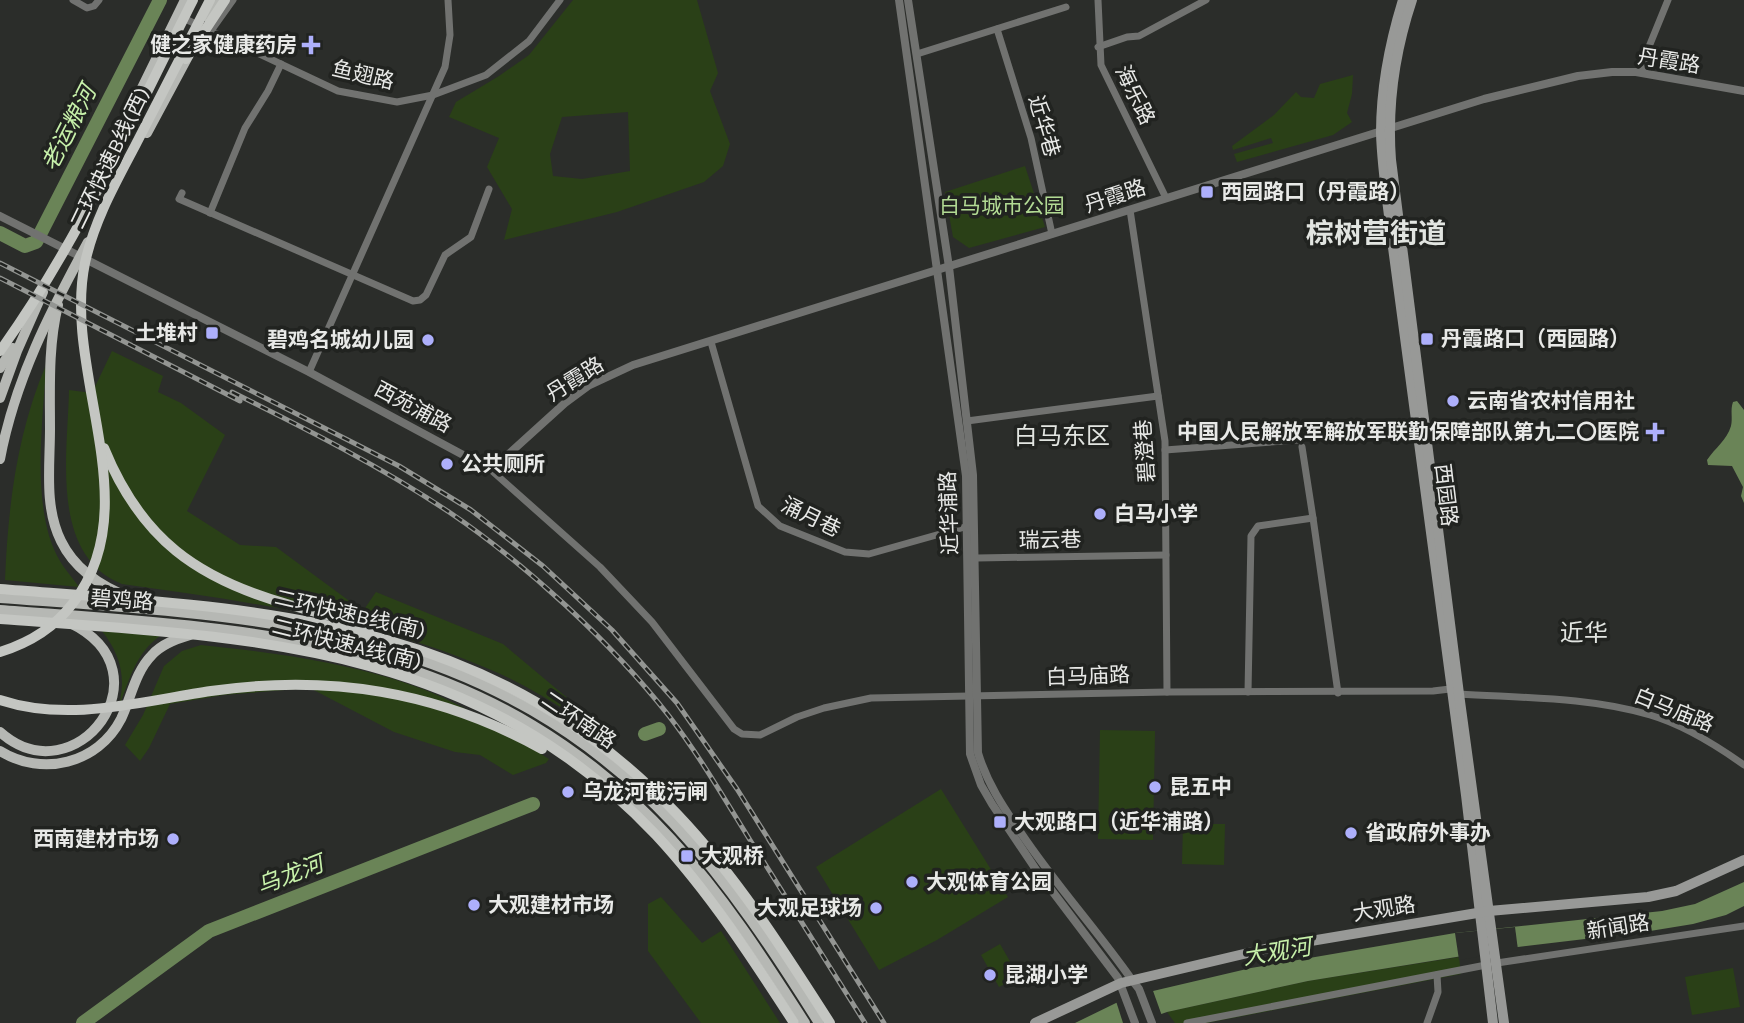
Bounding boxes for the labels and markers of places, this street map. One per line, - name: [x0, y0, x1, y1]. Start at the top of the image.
- place label: 健之家健康药房: [150, 33, 297, 57]
- marker: 健之家健康药房: [303, 37, 319, 53]
- place label: 西园路口（丹霞路）: [1221, 180, 1410, 204]
- marker: 西园路口（丹霞路）: [1199, 184, 1215, 200]
- place label: 土堆村: [135, 321, 198, 345]
- marker: 土堆村: [204, 325, 220, 341]
- place label: 丹霞路口（西园路）: [1441, 327, 1630, 351]
- place label: 碧鸡名城幼儿园: [267, 328, 414, 352]
- marker: 丹霞路口（西园路）: [1419, 331, 1435, 347]
- marker: 碧鸡名城幼儿园: [420, 332, 436, 348]
- place label: 云南省农村信用社: [1467, 389, 1635, 413]
- marker: 云南省农村信用社: [1445, 393, 1461, 409]
- place label: 中国人民解放军解放军联勤保障部队第九二〇医院: [1177, 420, 1639, 444]
- marker: 中国人民解放军解放军联勤保障部队第九二〇医院: [1645, 422, 1665, 442]
- place label: 公共厕所: [461, 452, 545, 476]
- marker: 公共厕所: [439, 456, 455, 472]
- place label: 白马小学: [1114, 502, 1198, 526]
- marker: 白马小学: [1092, 506, 1108, 522]
- place label: 昆五中: [1169, 775, 1232, 799]
- marker: 昆五中: [1147, 779, 1163, 795]
- place label: 乌龙河截污闸: [582, 780, 708, 804]
- marker: 乌龙河截污闸: [560, 784, 576, 800]
- place label: 大观路口（近华浦路）: [1014, 810, 1224, 834]
- marker: 大观路口（近华浦路）: [992, 814, 1008, 830]
- place label: 省政府外事办: [1365, 821, 1491, 845]
- marker: 省政府外事办: [1343, 825, 1359, 841]
- place label: 西南建材市场: [33, 827, 159, 851]
- marker: 西南建材市场: [165, 831, 181, 847]
- place label: 大观桥: [701, 844, 764, 868]
- marker: 大观桥: [679, 848, 695, 864]
- place label: 大观体育公园: [926, 870, 1052, 894]
- marker: 大观体育公园: [904, 874, 920, 890]
- place label: 大观建材市场: [488, 893, 614, 917]
- place label: 大观足球场: [757, 896, 862, 920]
- marker: 大观建材市场: [466, 897, 482, 913]
- marker: 大观足球场: [868, 900, 884, 916]
- place label: 昆湖小学: [1004, 963, 1088, 987]
- marker: 昆湖小学: [982, 967, 998, 983]

